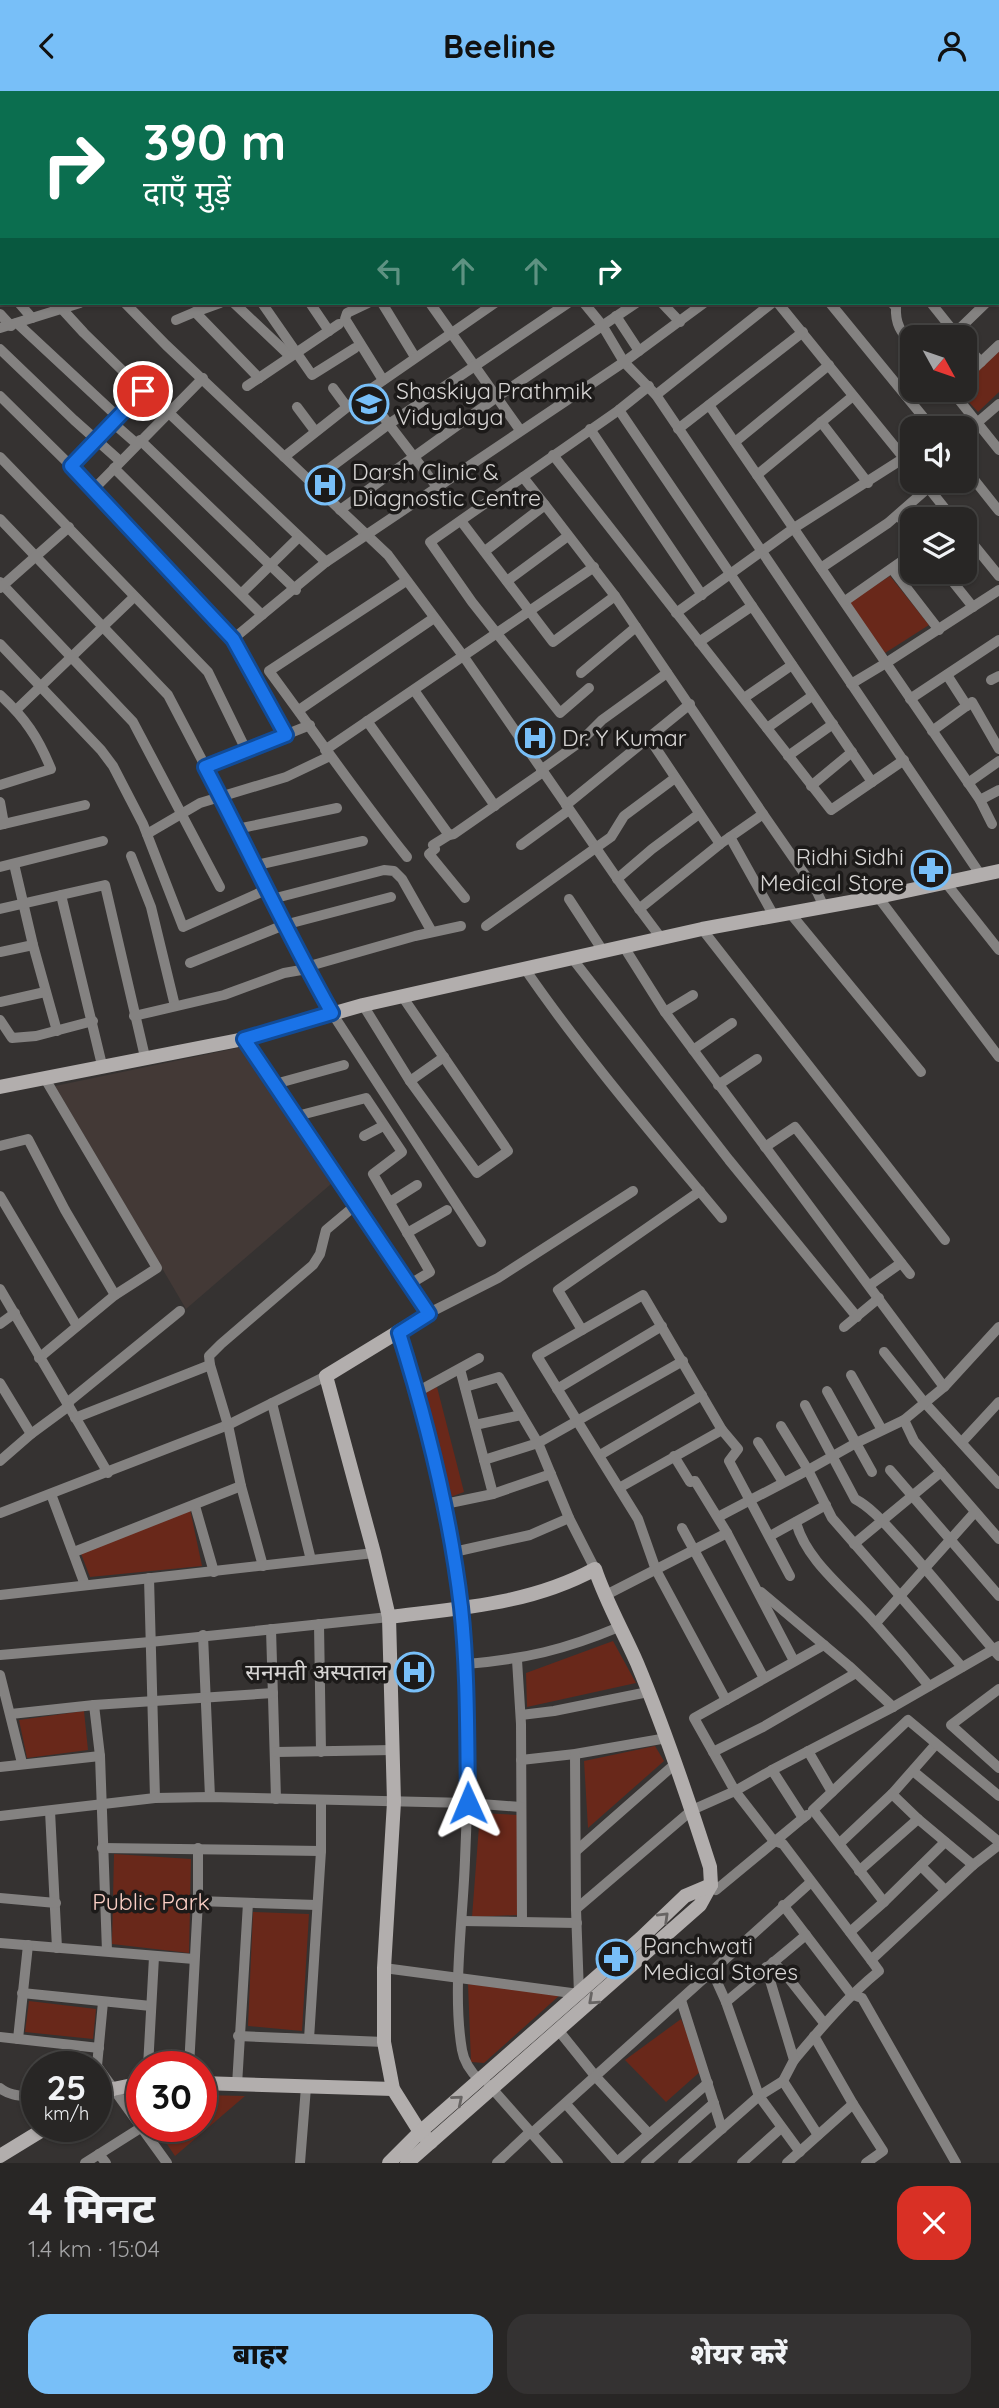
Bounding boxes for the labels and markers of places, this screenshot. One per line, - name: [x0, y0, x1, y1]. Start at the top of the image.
- pin: [113, 361, 173, 421]
- place label: Shaskiya Prathmik Vidyalaya: [396, 376, 593, 431]
- school or university icon: Shaskiya Prathmik Vidyalaya: [348, 383, 390, 425]
- place label: Darsh Clinic & Diagnostic Centre: [352, 457, 541, 512]
- hospital icon: Darsh Clinic & Diagnostic Centre: [304, 464, 346, 506]
- hospital icon: Dr. Y Kumar: [514, 717, 556, 759]
- place label: Dr. Y Kumar: [562, 723, 687, 752]
- place label: Ridhi Sidhi Medical Store: [760, 842, 904, 897]
- pharmacy icon: Ridhi Sidhi Medical Store: [910, 849, 952, 891]
- hospital icon: सनमती अस्पताल: [393, 1651, 435, 1693]
- place label: सनमती अस्पताल: [245, 1657, 387, 1686]
- place label: Panchwati Medical Stores: [643, 1931, 798, 1986]
- pharmacy icon: Panchwati Medical Stores: [595, 1938, 637, 1980]

